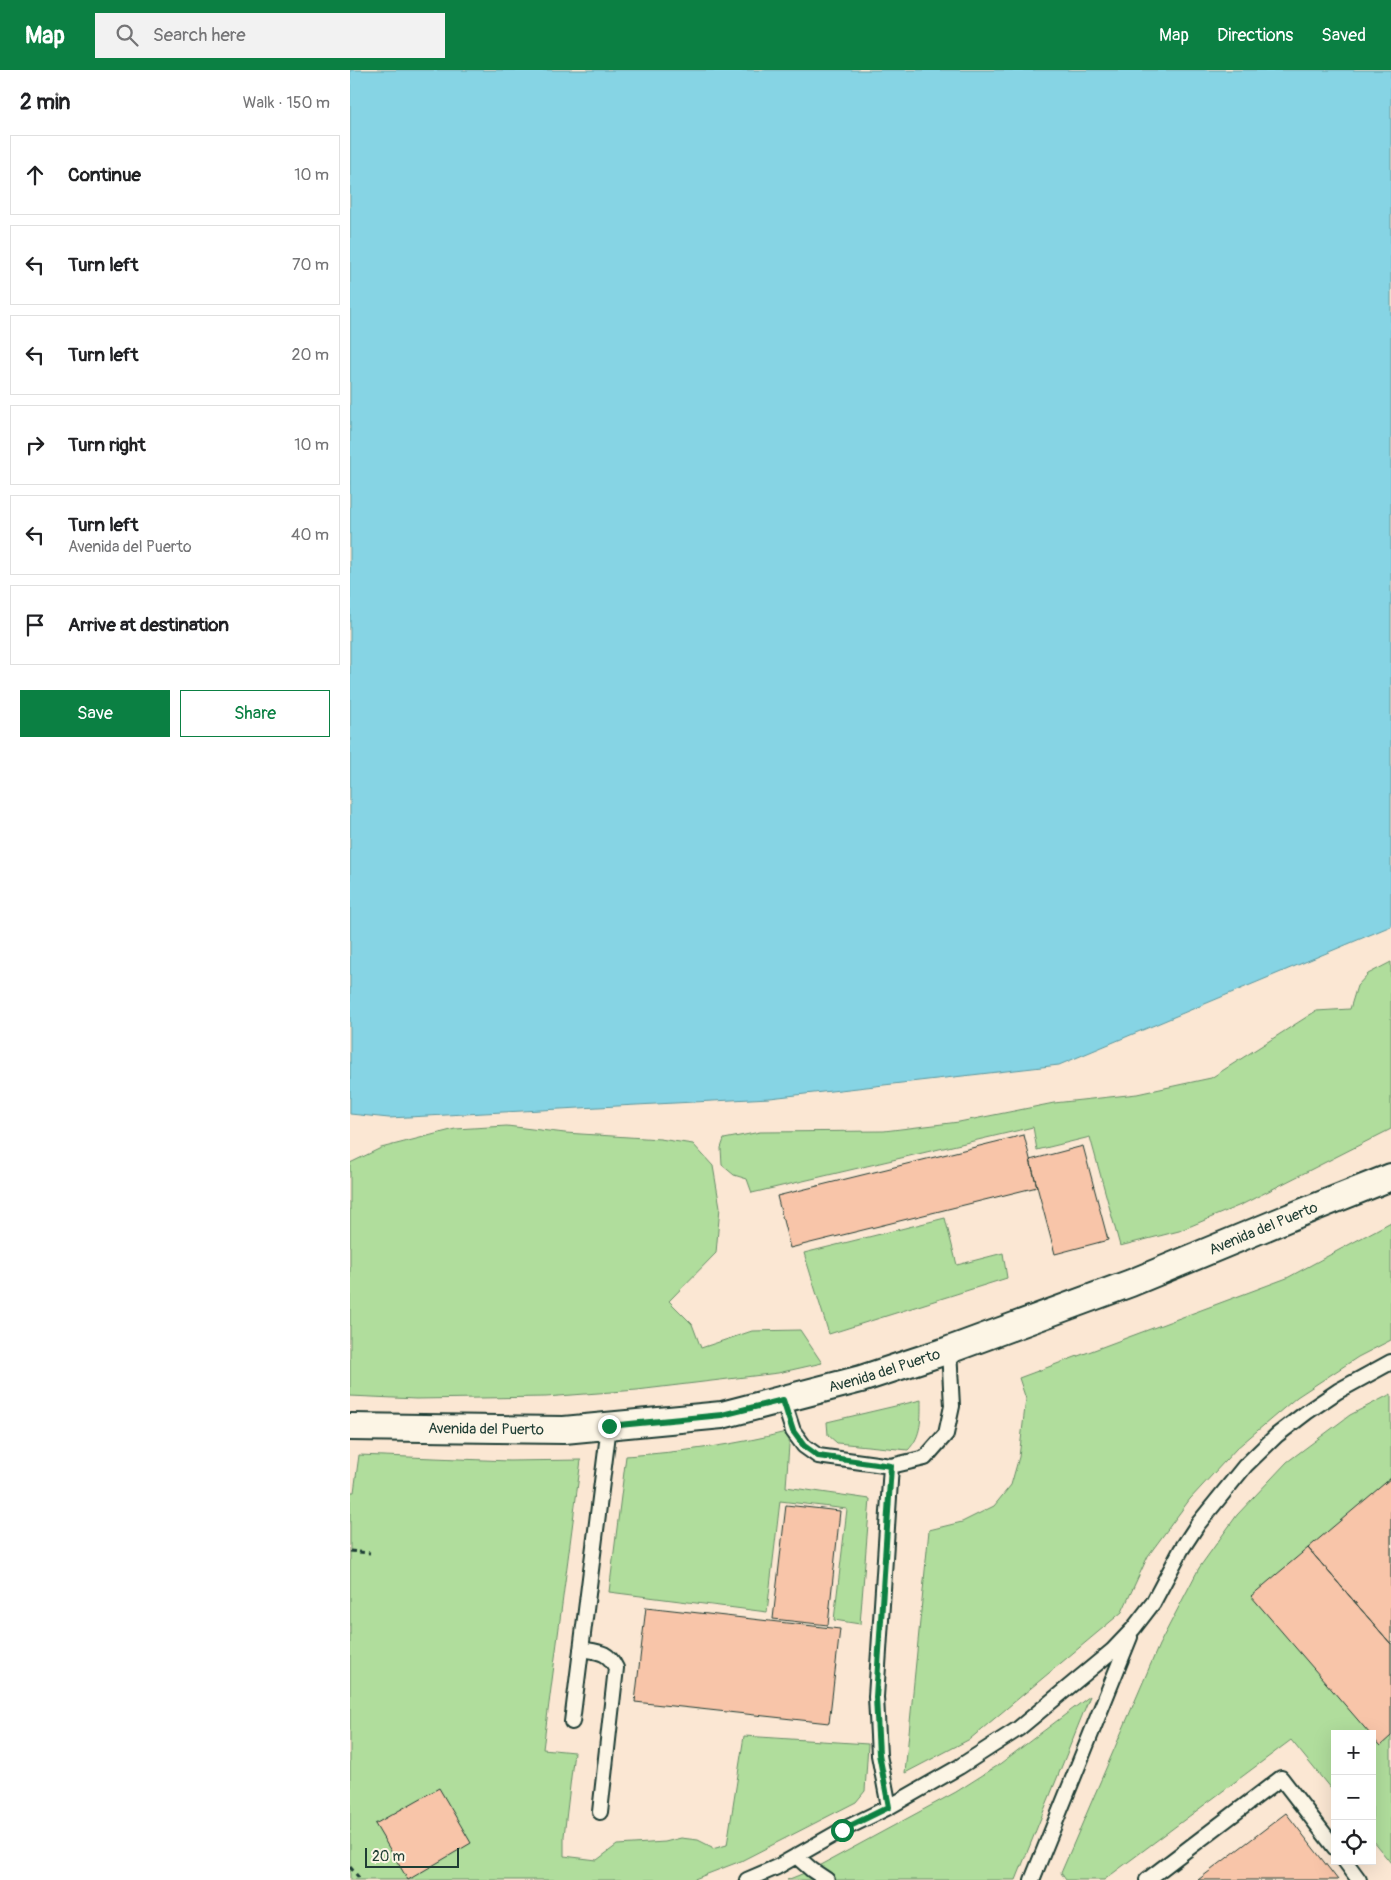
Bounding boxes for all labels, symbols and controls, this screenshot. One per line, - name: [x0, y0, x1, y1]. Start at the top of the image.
- search box: [95, 13, 445, 58]
- text: Map: [25, 21, 65, 50]
- icon: search: [113, 21, 141, 49]
- text: Search here: [153, 23, 246, 47]
- text: Map: [1159, 24, 1189, 47]
- text: Directions: [1217, 24, 1293, 47]
- text: Saved: [1321, 24, 1366, 47]
- text: 2 min: [20, 89, 70, 116]
- text: Walk · 150 m: [243, 93, 330, 113]
- icon: ahead: [21, 161, 49, 189]
- text: Continue: [68, 163, 141, 187]
- text: 10 m: [294, 165, 329, 185]
- icon: left: [21, 251, 49, 279]
- text: Turn left: [68, 253, 138, 277]
- text: 70 m: [292, 255, 329, 275]
- icon: left: [21, 341, 49, 369]
- text: Turn left: [68, 343, 138, 367]
- text: 20 m: [291, 345, 329, 365]
- icon: right: [21, 431, 49, 459]
- text: Turn right: [68, 433, 146, 457]
- text: 10 m: [294, 435, 329, 455]
- text: Turn left: [68, 513, 138, 537]
- icon: left: [21, 521, 49, 549]
- text: 40 m: [291, 525, 329, 545]
- text: Avenida del Puerto: [68, 537, 192, 557]
- icon: arrive: [21, 611, 49, 639]
- text: Arrive at destination: [68, 613, 229, 637]
- button: Save: [20, 690, 170, 737]
- button: Share: [180, 690, 330, 737]
- street label: Avenida del Puerto: [1206, 1198, 1321, 1260]
- street label: Avenida del Puerto: [827, 1345, 943, 1397]
- route end: [598, 1415, 621, 1438]
- street label: Avenida del Puerto: [428, 1419, 544, 1440]
- map controls: [1331, 1730, 1376, 1865]
- button: +: [1331, 1730, 1376, 1775]
- button: −: [1331, 1775, 1376, 1820]
- route start: [831, 1819, 854, 1842]
- button: locate: [1331, 1820, 1376, 1865]
- scale bar: [365, 1845, 459, 1868]
- text: 20 m: [372, 1848, 405, 1865]

